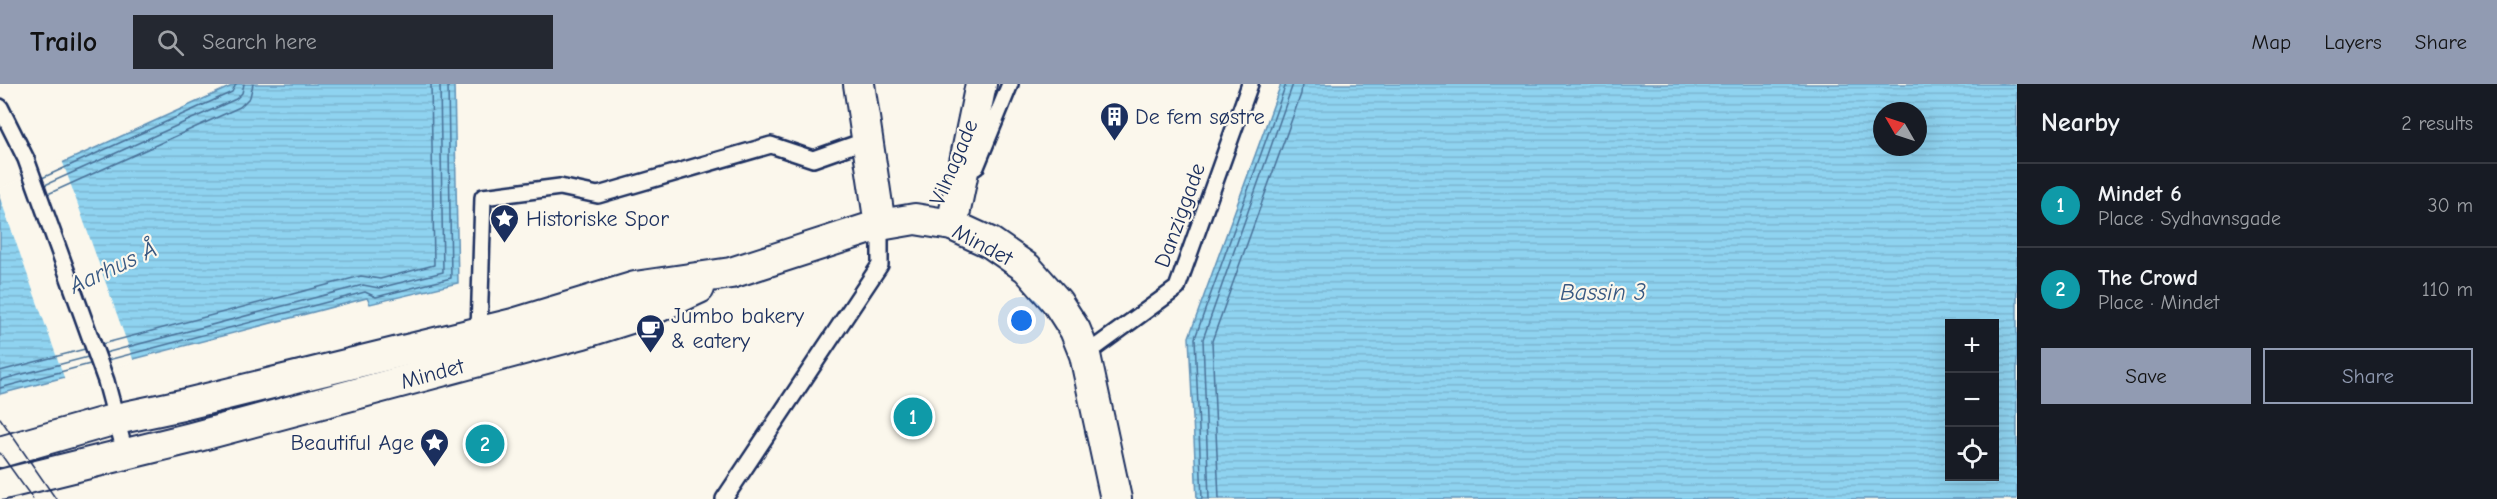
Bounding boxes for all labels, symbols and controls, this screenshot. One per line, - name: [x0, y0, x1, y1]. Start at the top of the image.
- search box: [133, 15, 553, 69]
- text: Trailo: [30, 26, 97, 58]
- icon: search: [154, 26, 187, 59]
- text: Search here: [202, 29, 317, 55]
- text: Map: [2252, 30, 2291, 54]
- text: Layers: [2324, 30, 2382, 54]
- text: Share: [2415, 30, 2467, 54]
- building icon: De fem søstre: [1098, 100, 1130, 142]
- north arrow: [1873, 102, 1927, 156]
- place label: De fem søstre: [1135, 104, 1265, 130]
- text: Nearby: [2041, 108, 2120, 138]
- text: 2 results: [2401, 112, 2473, 135]
- street label: Vilnagade: [924, 116, 984, 209]
- street label: Danziggade: [1149, 160, 1211, 271]
- text: Mindet 6: [2098, 181, 2182, 207]
- text: 1: [2057, 194, 2064, 217]
- text: 30 m: [2427, 194, 2473, 217]
- place icon: Historiske Spor: [489, 202, 521, 244]
- place label: Historiske Spor: [526, 206, 669, 232]
- text: Place · Sydhavnsgade: [2098, 207, 2281, 230]
- street label: Mindet: [948, 218, 1018, 272]
- water label: Aarhus Å: [63, 234, 161, 300]
- text: The Crowd: [2098, 265, 2198, 291]
- water label: Bassin 3: [1560, 278, 1646, 306]
- text: 2: [2056, 278, 2065, 301]
- text: 110 m: [2422, 278, 2473, 301]
- text: Place · Mindet: [2098, 291, 2219, 314]
- place label: Jumbo bakery & eatery: [671, 303, 804, 354]
- your location: [1007, 306, 1036, 335]
- cafe icon: Jumbo bakery & eatery: [634, 312, 666, 354]
- map controls: [1945, 319, 1999, 481]
- button: +: [1945, 319, 1999, 373]
- button: Save: [2041, 348, 2251, 404]
- button: Share: [2263, 348, 2473, 404]
- street label: Mindet: [398, 353, 467, 395]
- button: −: [1945, 373, 1999, 427]
- pin: 1: [894, 394, 932, 440]
- pin: 2: [466, 422, 504, 466]
- place icon: Beautiful Age: [419, 426, 451, 468]
- button: locate: [1945, 427, 1999, 481]
- place label: Beautiful Age: [290, 430, 414, 456]

